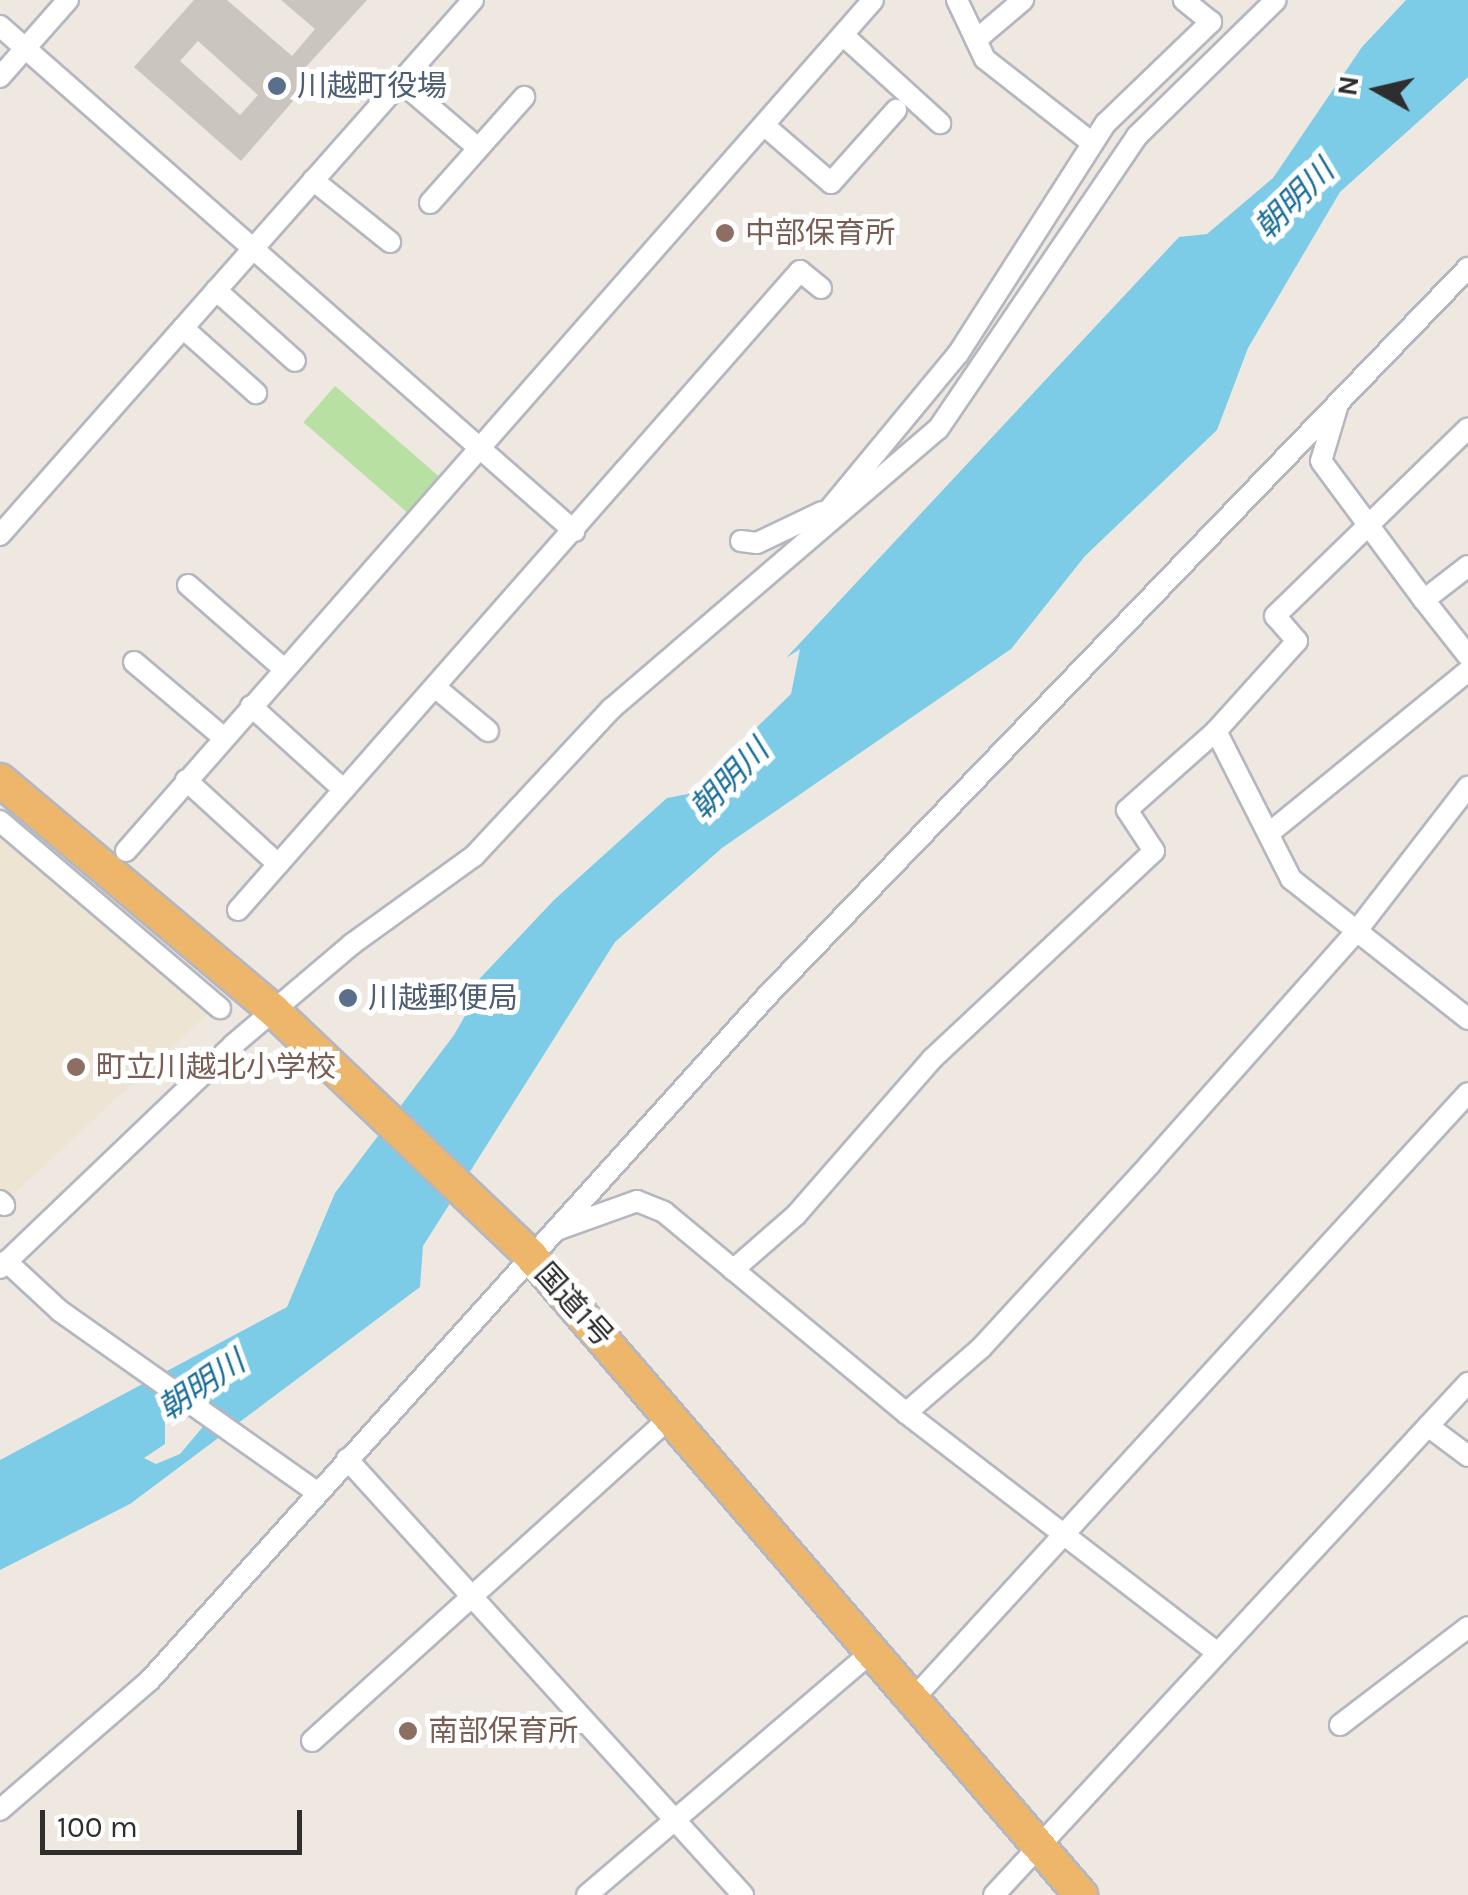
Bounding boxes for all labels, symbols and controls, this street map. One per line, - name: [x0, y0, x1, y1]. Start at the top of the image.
- north arrow: [1328, 40, 1428, 140]
- place label: 川越町役場: [297, 68, 447, 104]
- text: N: [1330, 74, 1366, 98]
- marker: 川越町役場: [266, 75, 288, 97]
- water label: 朝明川: [1247, 152, 1343, 248]
- place label: 中部保育所: [745, 215, 895, 251]
- marker: 中部保育所: [714, 222, 736, 244]
- water label: 朝明川: [683, 732, 777, 828]
- place label: 川越郵便局: [368, 980, 518, 1016]
- marker: 川越郵便局: [337, 987, 359, 1009]
- place label: 町立川越北小学校: [96, 1049, 336, 1085]
- marker: 町立川越北小学校: [65, 1056, 87, 1078]
- street label: 国道1号: [527, 1256, 621, 1354]
- water label: 朝明川: [151, 1343, 253, 1429]
- place label: 南部保育所: [428, 1713, 578, 1749]
- marker: 南部保育所: [397, 1720, 419, 1742]
- scale bar: [45, 1790, 308, 1852]
- text: 100 m: [57, 1809, 138, 1845]

